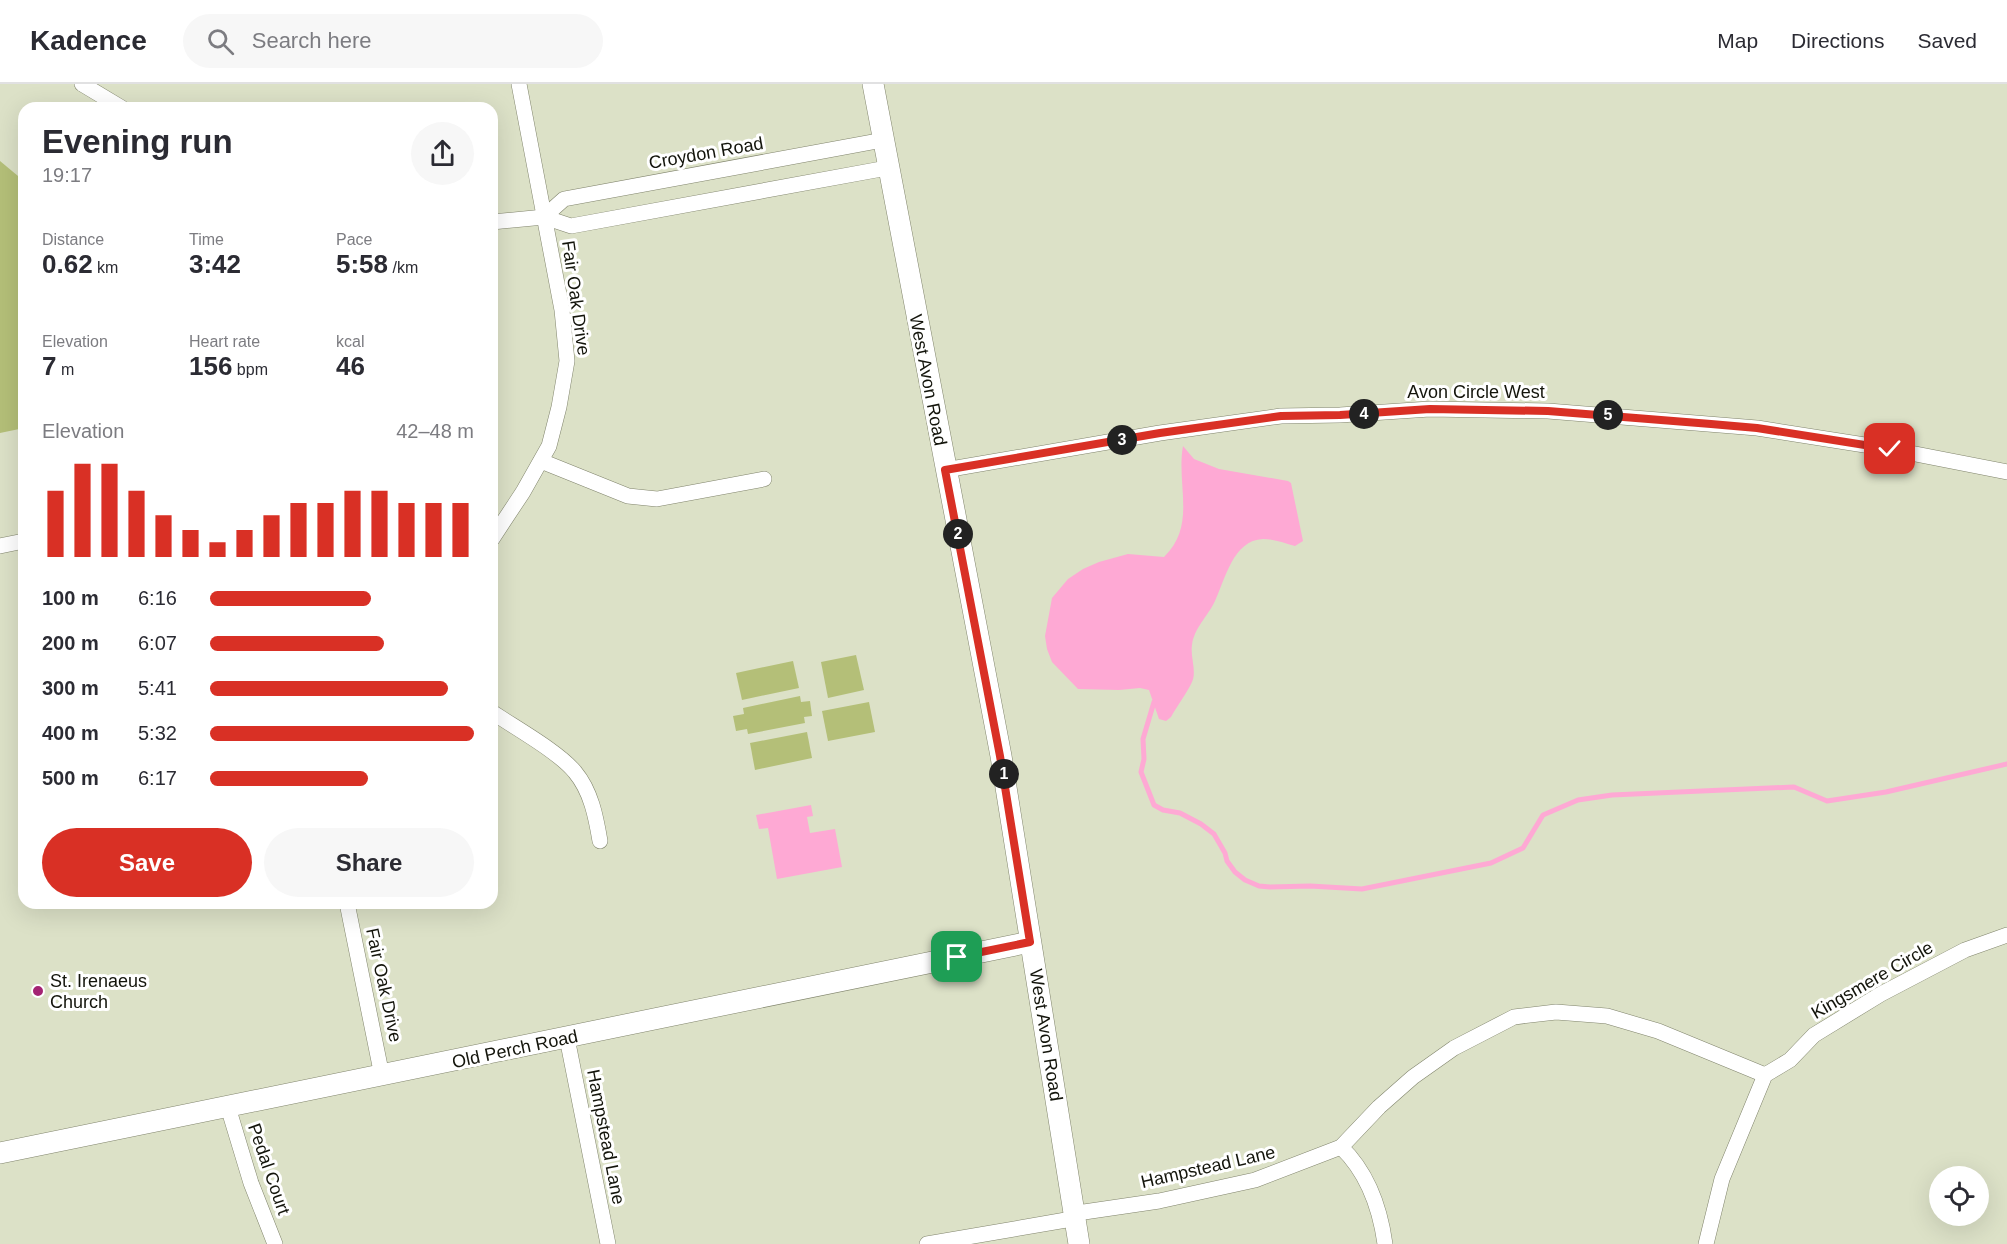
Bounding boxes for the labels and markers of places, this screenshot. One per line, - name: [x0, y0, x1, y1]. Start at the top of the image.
- pin: 4: [1349, 399, 1379, 429]
- pin: 5: [1593, 400, 1623, 430]
- pin: [1864, 423, 1915, 474]
- pin: 3: [1107, 425, 1137, 455]
- pin: 2: [943, 519, 973, 549]
- pin: 1: [989, 759, 1019, 789]
- pin: [931, 931, 982, 982]
- place label: St. Irenaeus Church: [50, 971, 147, 1012]
- marker: St. Irenaeus Church: [31, 984, 45, 998]

